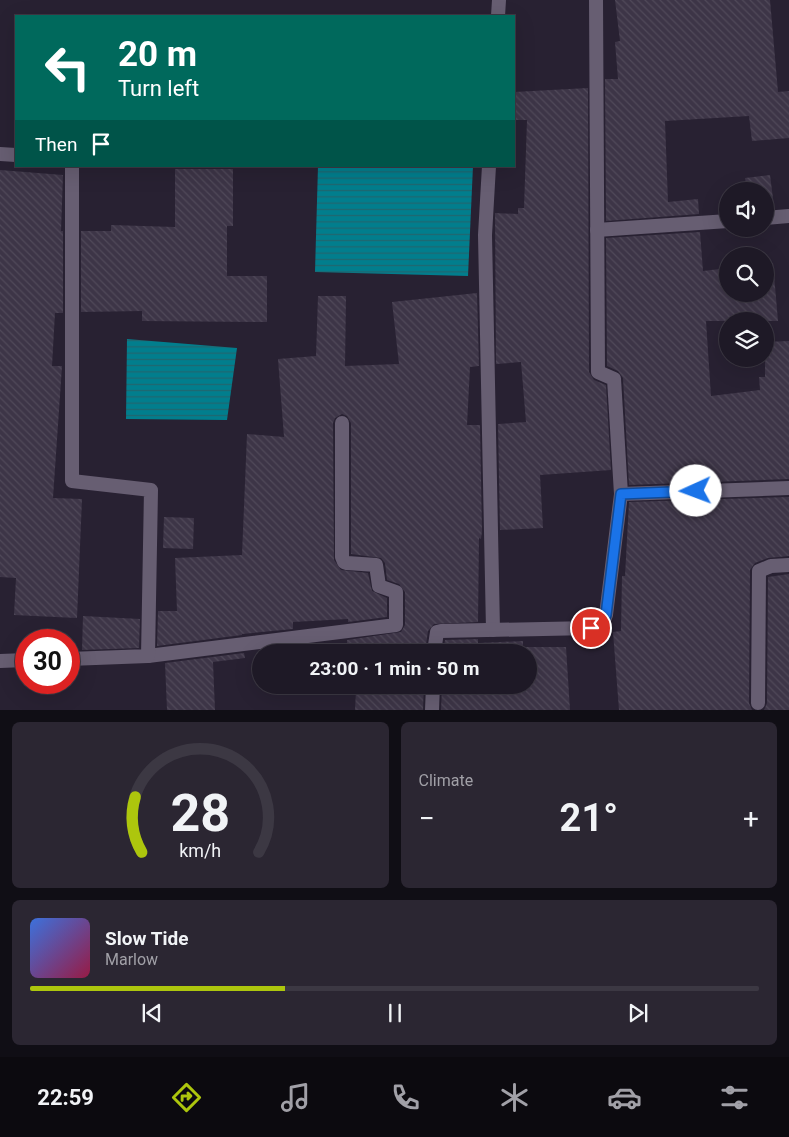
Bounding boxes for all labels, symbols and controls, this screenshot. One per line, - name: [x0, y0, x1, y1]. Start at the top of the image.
- text: 20 m: [118, 34, 197, 75]
- icon: left: [35, 35, 100, 100]
- text: Turn left: [118, 76, 199, 101]
- icon: arrive: [87, 130, 115, 158]
- text: Then: [35, 133, 77, 156]
- map controls: [719, 182, 774, 367]
- button: sound: [719, 182, 774, 237]
- button: search: [719, 247, 774, 302]
- button: layers: [719, 312, 774, 367]
- position arrow: [669, 464, 721, 516]
- pin: [570, 607, 612, 649]
- icon: arrive: [577, 614, 605, 642]
- speed limit sign: 30: [15, 629, 80, 694]
- text: 23:00 · 1 min · 50 m: [309, 657, 480, 680]
- text: Climate: [419, 771, 473, 790]
- text: 28: [170, 783, 230, 844]
- text: 21°: [560, 796, 618, 840]
- text: −: [419, 802, 435, 835]
- text: +: [743, 802, 759, 835]
- text: km/h: [179, 840, 221, 861]
- text: Slow Tide: [105, 927, 188, 950]
- text: Marlow: [105, 950, 158, 969]
- icon: previous: [138, 999, 166, 1027]
- icon: pause: [381, 999, 409, 1027]
- icon: next: [624, 999, 652, 1027]
- icon: directions: [169, 1080, 204, 1115]
- icon: music: [278, 1080, 313, 1115]
- icon: phone: [388, 1080, 423, 1115]
- icon: climate: [497, 1080, 532, 1115]
- icon: car: [607, 1080, 642, 1115]
- icon: filters: [717, 1080, 752, 1115]
- text: 22:59: [37, 1085, 94, 1110]

